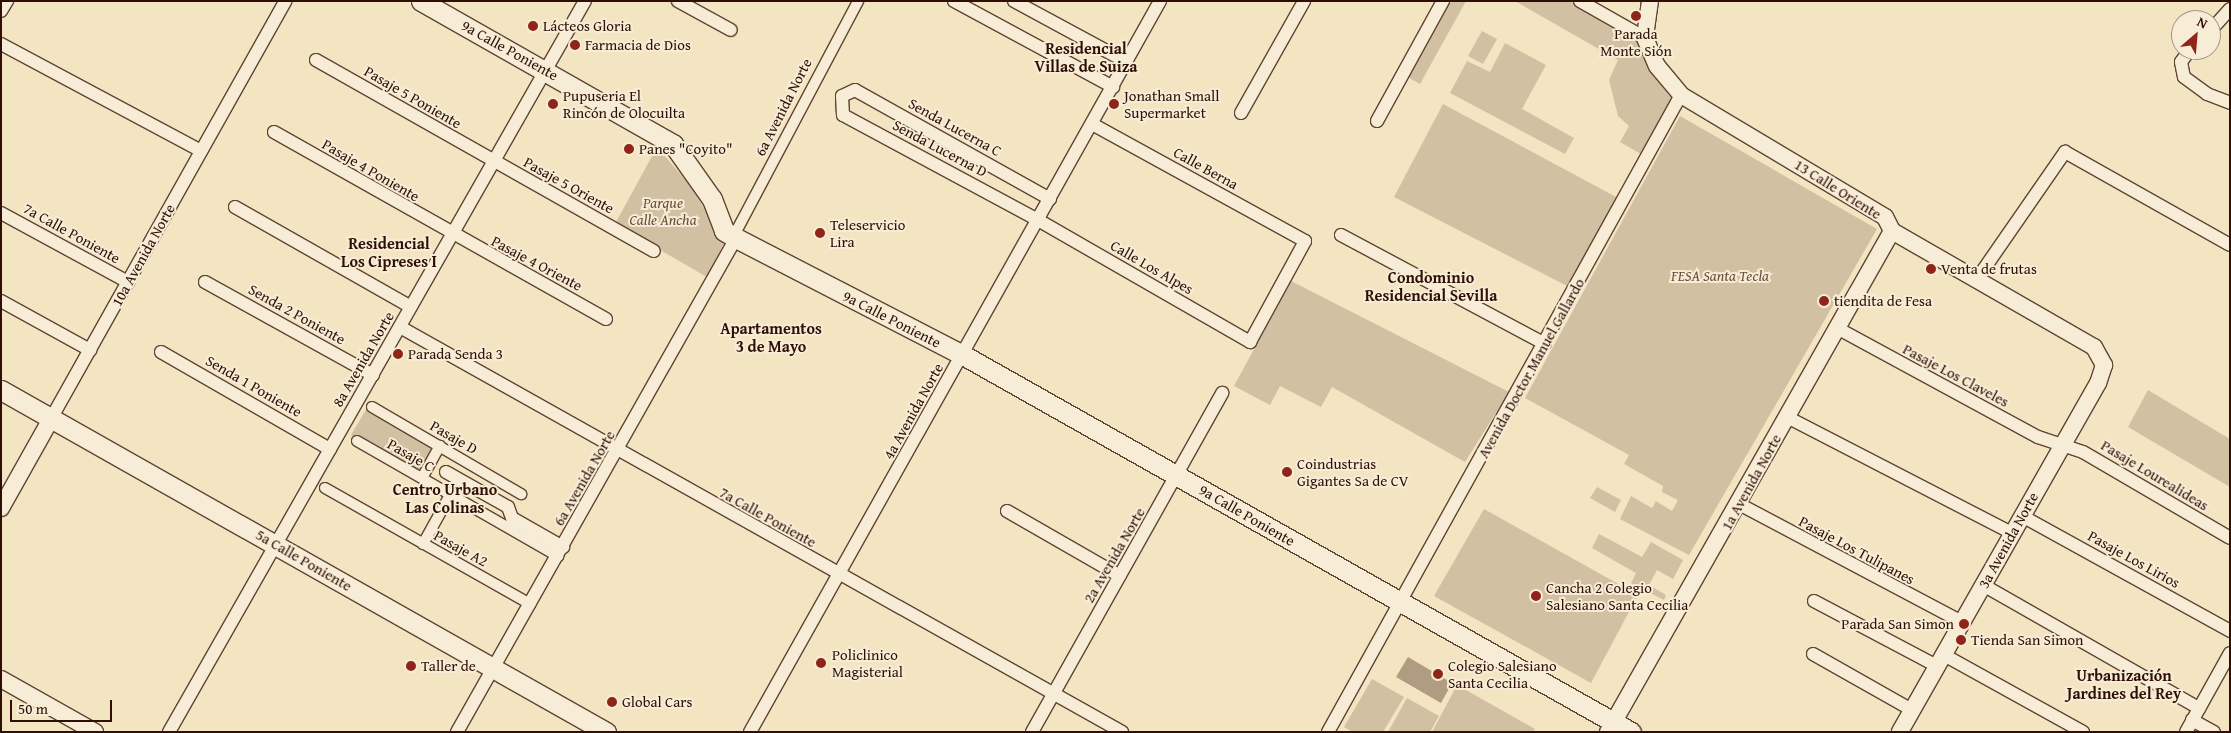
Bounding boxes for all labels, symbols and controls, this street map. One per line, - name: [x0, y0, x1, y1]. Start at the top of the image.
- marker: Parada Monte Sión: [1630, 10, 1642, 22]
- north arrow: [2171, 10, 2221, 60]
- text: N: [2194, 11, 2211, 34]
- street label: 9a Calle Poniente: [459, 16, 561, 84]
- place label: Lácteos Gloria: [543, 17, 631, 35]
- marker: Lácteos Gloria: [527, 20, 539, 32]
- place label: Parada Monte Sión: [1600, 24, 1672, 59]
- place label: Farmacia de Dios: [585, 36, 691, 54]
- district label: Residencial Villas de Suiza: [1034, 38, 1138, 76]
- marker: Farmacia de Dios: [569, 39, 581, 51]
- street label: 6a Avenida Norte: [751, 55, 815, 159]
- street label: Pasaje 5 Poniente: [361, 62, 465, 132]
- place label: Pupuseria El Rincón de Olocuilta: [563, 86, 685, 121]
- place label: Jonathan Small Supermarket: [1124, 86, 1220, 121]
- street label: Senda Lucerna C: [905, 94, 1005, 160]
- marker: Pupuseria El Rincón de Olocuilta: [547, 98, 559, 110]
- marker: Jonathan Small Supermarket: [1108, 98, 1120, 110]
- street label: Senda Lucerna D: [890, 116, 990, 180]
- street label: Pasaje 4 Poniente: [319, 135, 423, 205]
- place label: Panes "Coyito": [639, 140, 732, 158]
- marker: Panes "Coyito": [623, 143, 635, 155]
- street label: Calle Berna: [1170, 143, 1242, 193]
- street label: Pasaje 5 Oriente: [521, 153, 617, 217]
- street label: 13 Calle Oriente: [1791, 155, 1885, 223]
- park label: Parque Calle Ancha: [629, 193, 697, 228]
- street label: 7a Calle Poniente: [21, 199, 123, 267]
- street label: 10a Avenida Norte: [107, 201, 179, 309]
- place label: Teleservicio Lira: [830, 215, 905, 250]
- marker: Teleservicio Lira: [814, 227, 826, 239]
- street label: Pasaje 4 Oriente: [488, 231, 586, 295]
- district label: Residencial Los Cipreses I: [341, 233, 437, 271]
- street label: Calle Los Alpes: [1107, 236, 1197, 298]
- place label: Venta de frutas: [1941, 260, 2037, 278]
- marker: Venta de frutas: [1925, 263, 1937, 275]
- district label: Condominio Residencial Sevilla: [1365, 267, 1497, 305]
- park label: FESA Santa Tecla: [1671, 267, 1769, 285]
- street label: Avenida Doctor Manuel Gallardo: [1474, 275, 1588, 461]
- street label: Senda 2 Poniente: [245, 280, 349, 348]
- street label: 9a Calle Poniente: [840, 287, 944, 351]
- place label: tiendita de Fesa: [1834, 292, 1932, 310]
- marker: tiendita de Fesa: [1818, 295, 1830, 307]
- street label: 8a Avenida Norte: [328, 308, 398, 410]
- district label: Apartamentos 3 de Mayo: [720, 318, 822, 356]
- street label: Pasaje Los Claveles: [1900, 340, 2012, 410]
- place label: Parada Senda 3: [408, 345, 503, 363]
- marker: Parada Senda 3: [392, 348, 404, 360]
- street label: Senda 1 Poniente: [203, 351, 305, 421]
- street label: 4a Avenida Norte: [879, 360, 947, 462]
- street label: Pasaje D: [427, 416, 481, 458]
- street label: 6a Avenida Norte: [549, 427, 619, 529]
- street label: 1a Avenida Norte: [1717, 431, 1785, 533]
- street label: Pasaje C: [385, 435, 437, 475]
- street label: Pasaje Lourealideas: [2098, 436, 2212, 514]
- place label: Coindustrias Gigantes Sa de CV: [1297, 454, 1409, 489]
- marker: Coindustrias Gigantes Sa de CV: [1281, 466, 1293, 478]
- district label: Centro Urbano Las Colinas: [393, 479, 497, 517]
- street label: 9a Calle Poniente: [1196, 480, 1298, 550]
- street label: 7a Calle Poniente: [717, 483, 819, 551]
- street label: 3a Avenida Norte: [1974, 489, 2042, 591]
- street label: 2a Avenida Norte: [1079, 504, 1149, 606]
- street label: Pasaje Los Tulipanes: [1796, 512, 1918, 588]
- street label: 5a Calle Poniente: [253, 525, 355, 595]
- street label: Pasaje A2: [431, 526, 491, 570]
- street label: Pasaje Los Lirios: [2085, 526, 2183, 592]
- place label: Cancha 2 Colegio Salesiano Santa Cecilia: [1546, 578, 1688, 613]
- marker: Cancha 2 Colegio Salesiano Santa Cecilia: [1530, 590, 1542, 602]
- place label: Parada San Simon: [1841, 615, 1954, 633]
- marker: Parada San Simon: [1958, 618, 1970, 630]
- place label: Tienda San Simon: [1971, 631, 2083, 649]
- marker: Tienda San Simon: [1955, 634, 1967, 646]
- place label: Policlinico Magisterial: [832, 645, 903, 680]
- marker: Policlinico Magisterial: [814, 656, 828, 670]
- place label: Colegio Salesiano Santa Cecilia: [1448, 656, 1557, 691]
- place label: Taller de: [421, 657, 476, 675]
- marker: Taller de: [405, 660, 417, 672]
- district label: Urbanización Jardines del Rey: [2067, 665, 2181, 703]
- marker: Colegio Salesiano Santa Cecilia: [1432, 668, 1444, 680]
- scale bar: [12, 690, 115, 722]
- place label: Global Cars: [622, 693, 692, 711]
- marker: Global Cars: [606, 696, 618, 708]
- text: 50 m: [18, 698, 48, 719]

